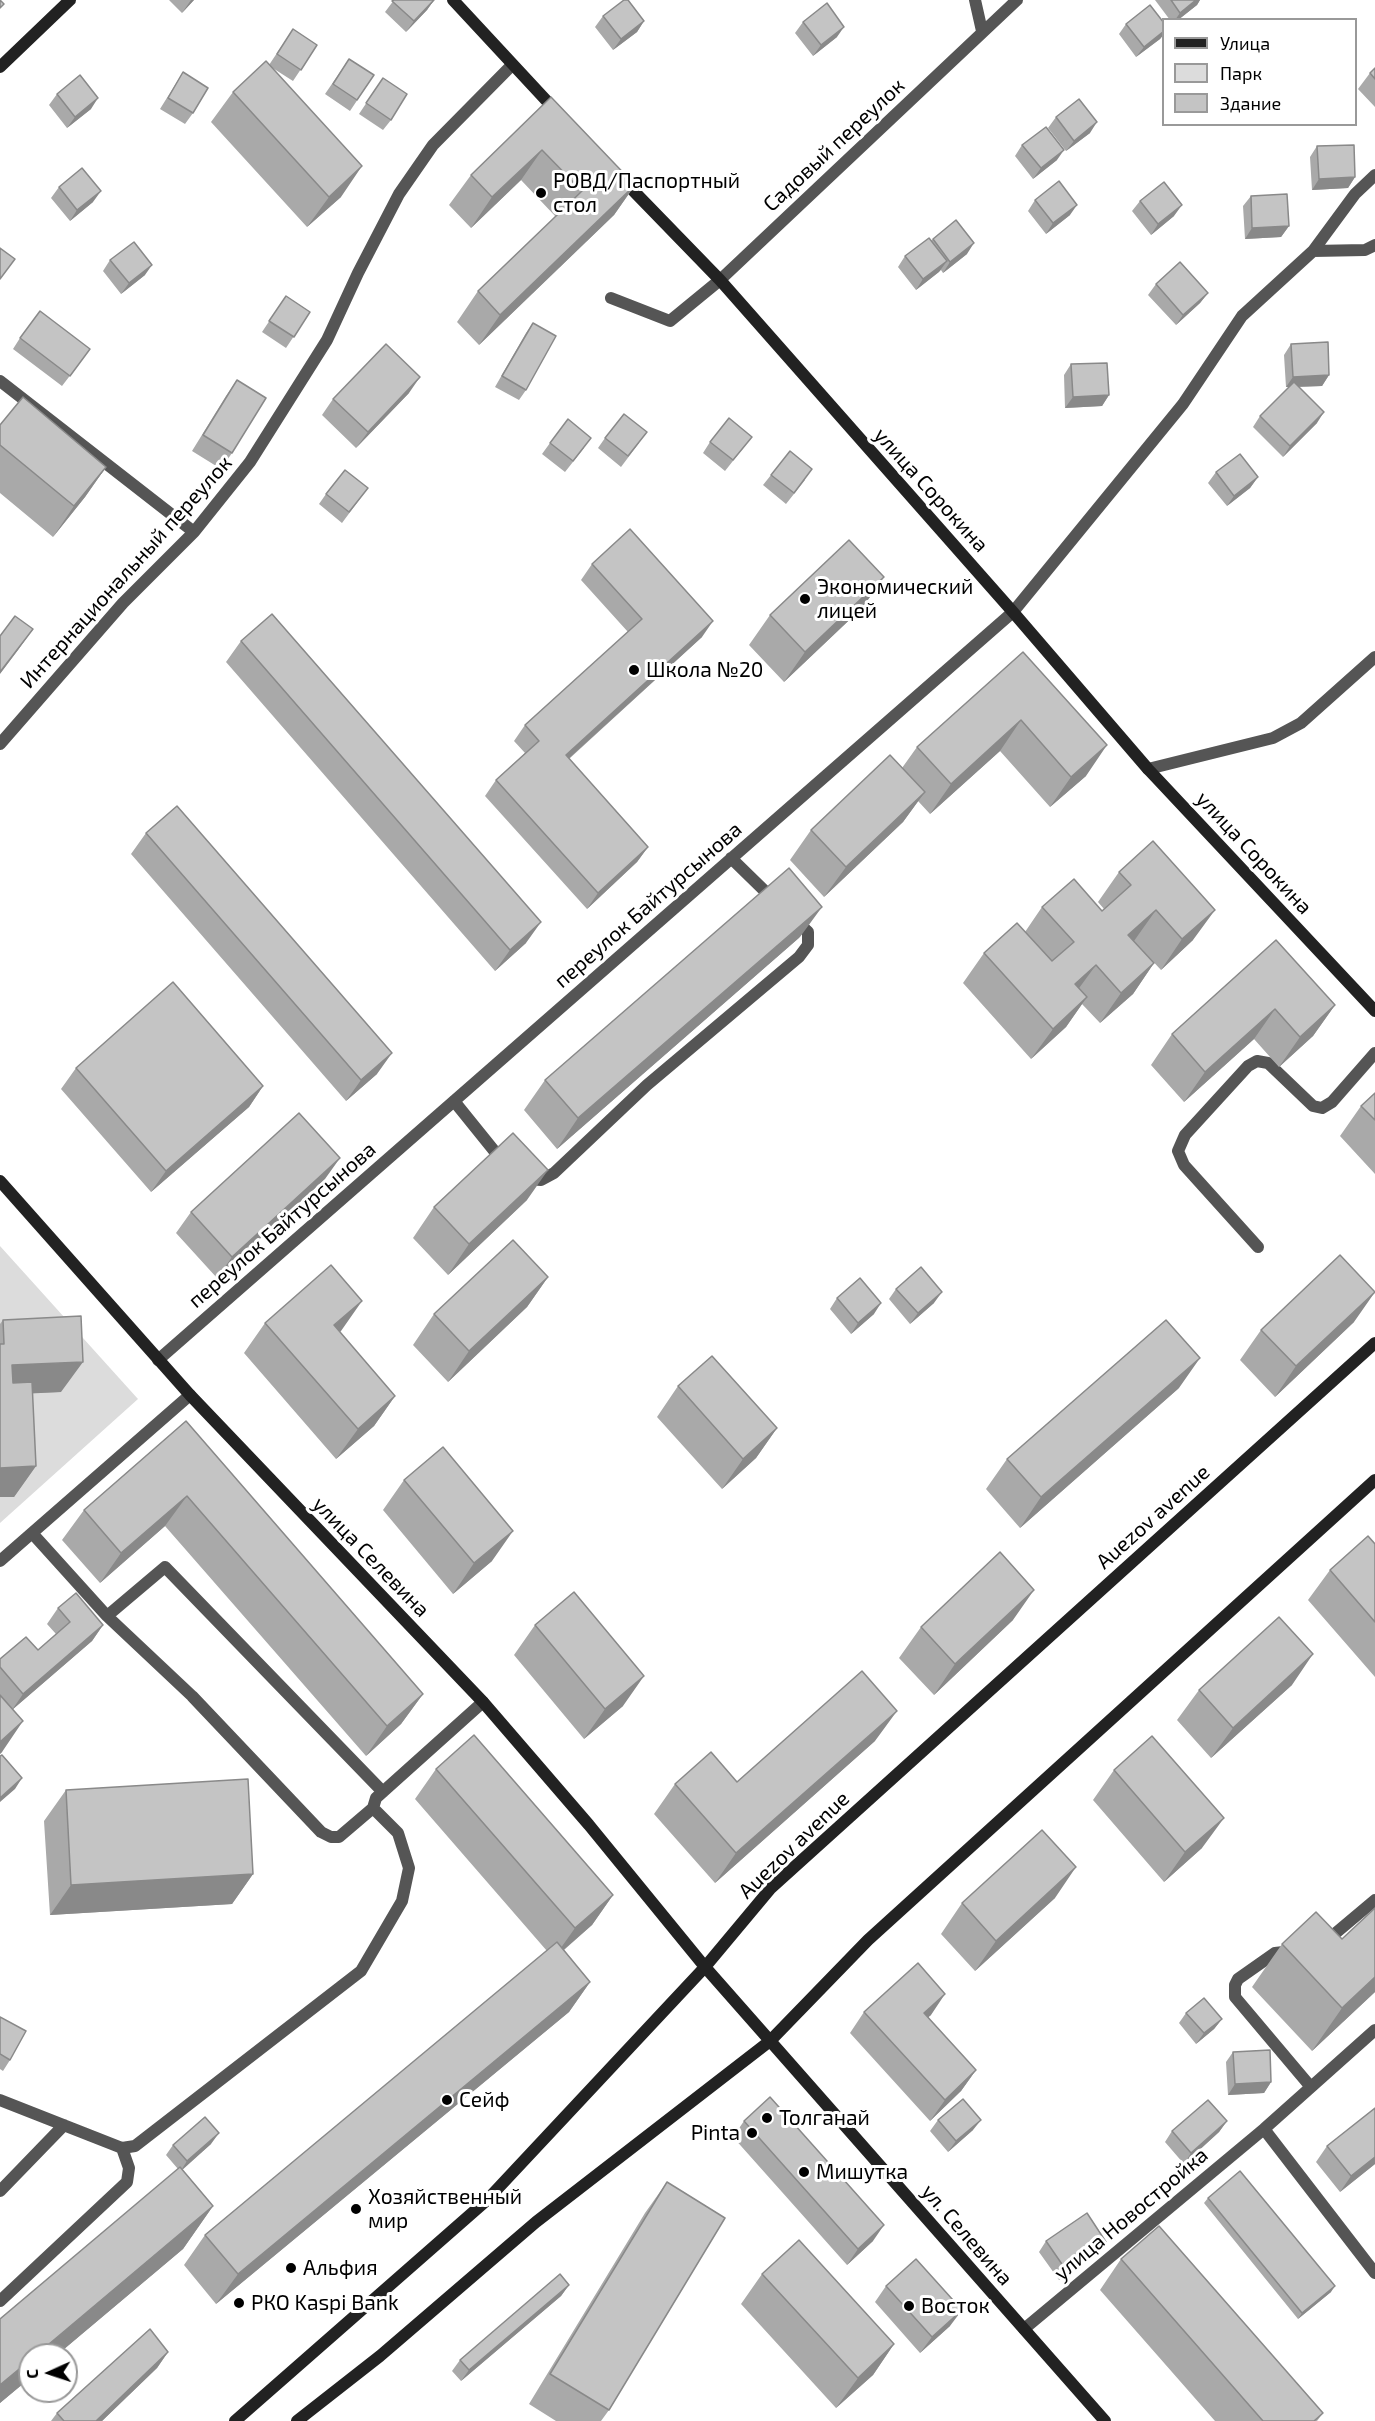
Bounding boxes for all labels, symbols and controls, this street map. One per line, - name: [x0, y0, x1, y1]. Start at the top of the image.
- legend: [1162, 18, 1357, 126]
- text: Улица: [1220, 32, 1270, 54]
- text: Парк: [1220, 62, 1262, 84]
- street label: Садовый переулок: [758, 73, 910, 217]
- text: Здание: [1220, 92, 1281, 114]
- place label: РОВД/Паспортный стол: [553, 168, 740, 218]
- marker: РОВД/Паспортный стол: [534, 186, 548, 200]
- street label: улица Сорокина: [869, 423, 993, 557]
- street label: Интернациональный переулок: [15, 450, 237, 694]
- place label: Экономический лицей: [817, 574, 973, 624]
- marker: Экономический лицей: [798, 592, 812, 606]
- place label: Школа №20: [646, 657, 763, 683]
- marker: Школа №20: [627, 663, 641, 677]
- street label: улица Сорокина: [1191, 786, 1317, 920]
- street label: переулок Байтурсынова: [549, 817, 747, 993]
- street label: переулок Байтурсынова: [183, 1137, 381, 1313]
- street label: Auezov avenue: [1091, 1460, 1215, 1574]
- street label: улица Селевина: [307, 1492, 435, 1622]
- street label: Auezov avenue: [734, 1786, 854, 1904]
- place label: Сейф: [459, 2087, 510, 2113]
- marker: Сейф: [440, 2093, 454, 2107]
- place label: Толганай: [779, 2105, 870, 2131]
- marker: Толганай: [760, 2111, 774, 2125]
- place label: Pinta: [691, 2120, 740, 2146]
- marker: Pinta: [745, 2126, 759, 2140]
- street label: улица Новостройка: [1049, 2142, 1213, 2286]
- place label: Мишутка: [816, 2159, 908, 2185]
- marker: Мишутка: [797, 2165, 811, 2179]
- street label: ул. Селевина: [916, 2179, 1018, 2291]
- place label: Хозяйственный мир: [368, 2184, 522, 2234]
- marker: Хозяйственный мир: [349, 2202, 363, 2216]
- place label: Альфия: [303, 2255, 378, 2281]
- marker: Альфия: [284, 2261, 298, 2275]
- place label: РКО Kaspi Bank: [251, 2290, 399, 2316]
- place label: Восток: [921, 2293, 990, 2319]
- marker: РКО Kaspi Bank: [232, 2296, 246, 2310]
- marker: Восток: [902, 2299, 916, 2313]
- north arrow: [18, 2343, 78, 2403]
- text: С: [22, 2369, 41, 2379]

